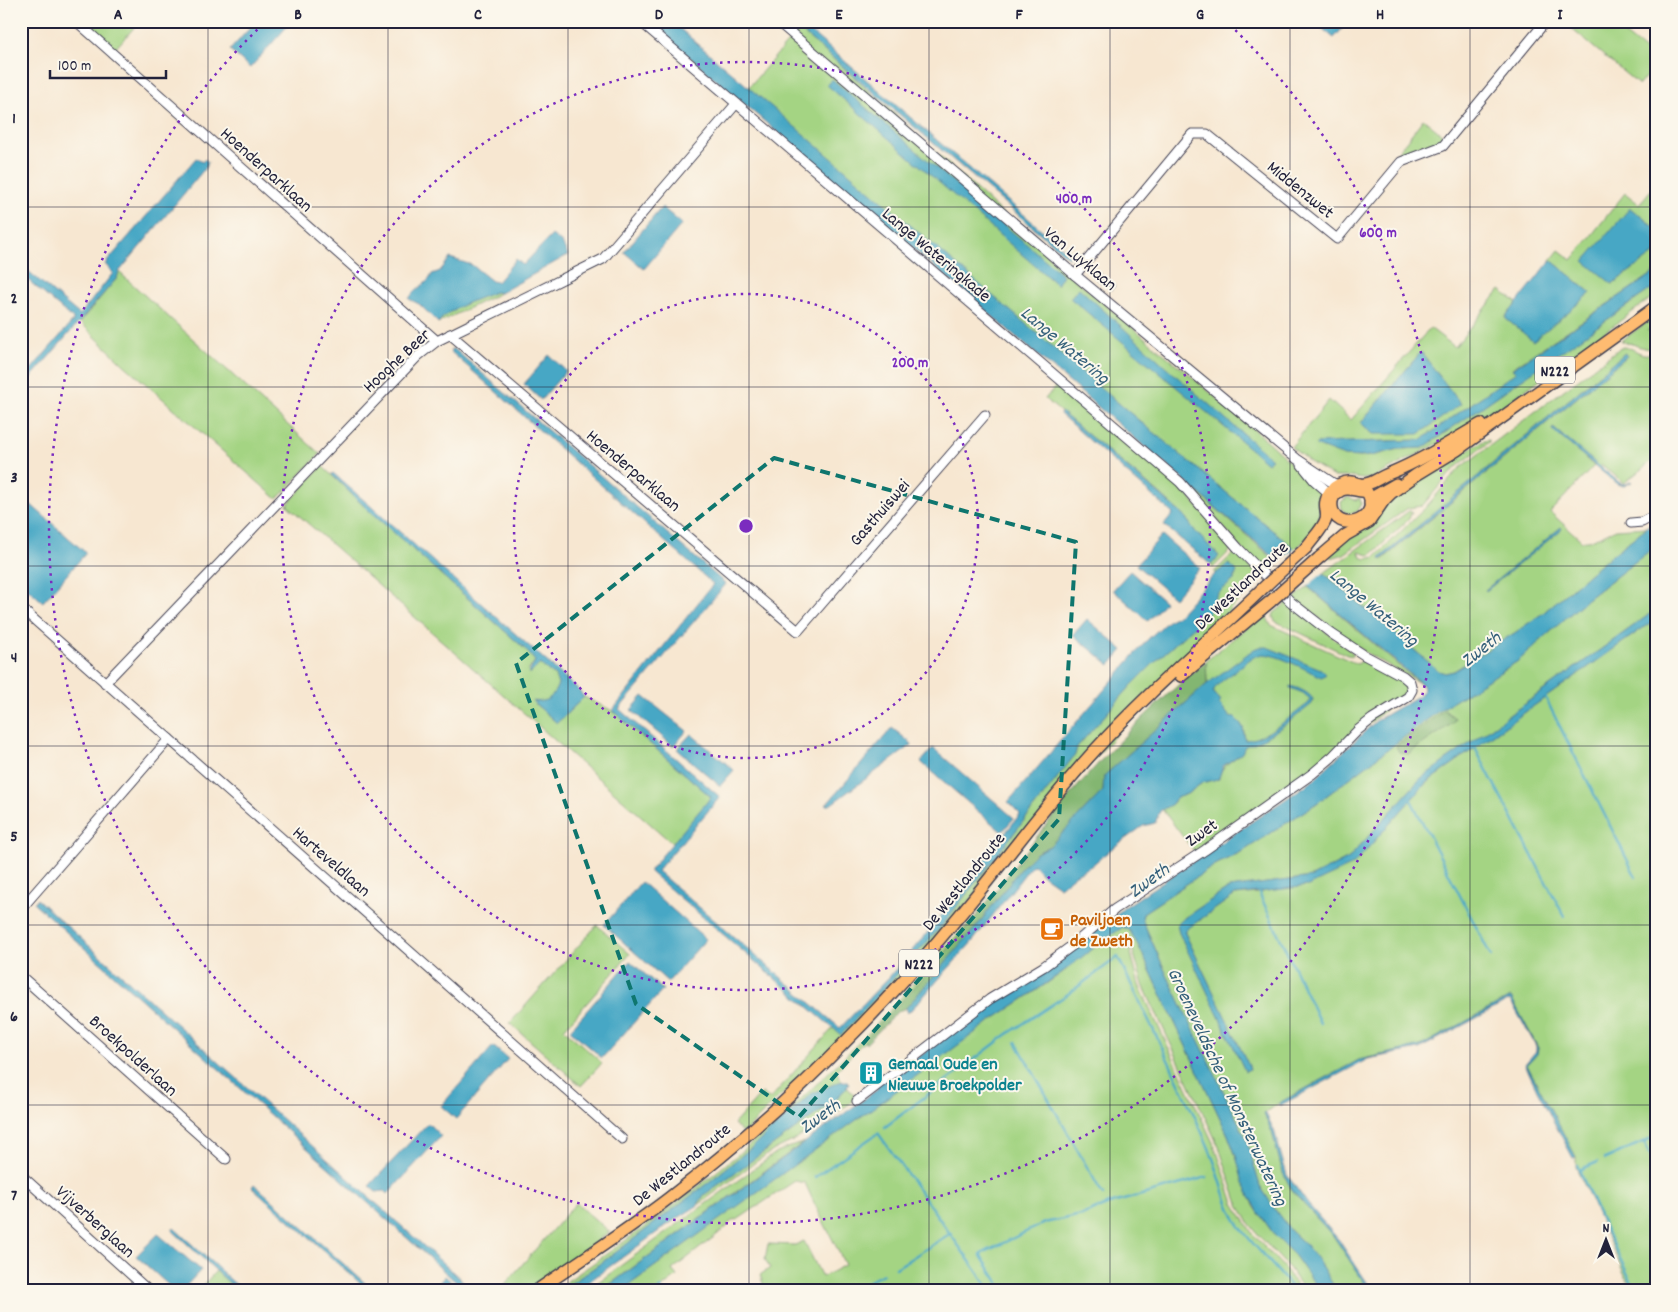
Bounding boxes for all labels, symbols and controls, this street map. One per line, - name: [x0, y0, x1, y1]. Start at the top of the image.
- text: A: [114, 4, 123, 27]
- text: B: [294, 4, 302, 27]
- text: C: [474, 4, 482, 27]
- text: D: [655, 4, 664, 27]
- text: E: [835, 4, 843, 27]
- text: F: [1015, 4, 1023, 27]
- text: G: [1196, 4, 1204, 27]
- text: H: [1376, 4, 1384, 27]
- text: I: [1558, 4, 1564, 27]
- scale bar: [50, 48, 166, 80]
- text: 100 m: [58, 56, 91, 78]
- text: 1: [12, 108, 16, 131]
- street label: Hoenderparklaan: [214, 122, 317, 219]
- street label: Middenzwet: [1260, 156, 1339, 226]
- text: 400 m: [1056, 189, 1092, 211]
- street label: Lange Wateringkade: [875, 203, 995, 309]
- street label: Van Luyklaan: [1037, 222, 1121, 298]
- text: 600 m: [1359, 223, 1397, 245]
- text: 2: [11, 288, 18, 311]
- water label: Lange Watering: [1013, 301, 1115, 393]
- street label: Hooghe Beer: [358, 324, 437, 400]
- text: 200 m: [892, 353, 928, 375]
- road number: N222: [1535, 356, 1575, 384]
- street label: Hoenderparklaan: [580, 425, 685, 519]
- text: 3: [10, 467, 18, 490]
- street label: Gasthuiswei: [845, 475, 917, 553]
- centre of rings: [737, 517, 755, 535]
- street label: De Westlandroute: [1190, 537, 1295, 637]
- water label: Lange Watering: [1322, 563, 1424, 655]
- water label: Zweth: [1456, 626, 1509, 675]
- text: 4: [11, 647, 17, 670]
- street label: Zwet: [1181, 814, 1224, 854]
- street label: Harteveldlaan: [286, 822, 375, 904]
- text: 5: [10, 826, 18, 849]
- street label: De Westlandroute: [917, 828, 1013, 937]
- water label: Zweth: [1124, 857, 1177, 906]
- place label: Paviljoen de Zweth: [1070, 909, 1133, 955]
- cafe icon: Paviljoen de Zweth: [1039, 916, 1065, 942]
- road number: N222: [899, 950, 939, 976]
- water label: Groeneveldsche of Monsterwatering: [1159, 964, 1293, 1212]
- text: 6: [10, 1006, 18, 1029]
- street label: Broekpolderlaan: [82, 1010, 182, 1103]
- place label: Gemaal Oude en Nieuwe Broekpolder: [888, 1053, 1022, 1099]
- building icon: Gemaal Oude en Nieuwe Broekpolder: [858, 1060, 884, 1086]
- water label: Zweth: [795, 1093, 848, 1142]
- street label: De Westlandroute: [628, 1118, 737, 1214]
- street label: Vijverberglaan: [49, 1181, 139, 1265]
- text: 7: [11, 1185, 17, 1208]
- north arrow: [1580, 1214, 1630, 1264]
- text: N: [1603, 1219, 1610, 1239]

